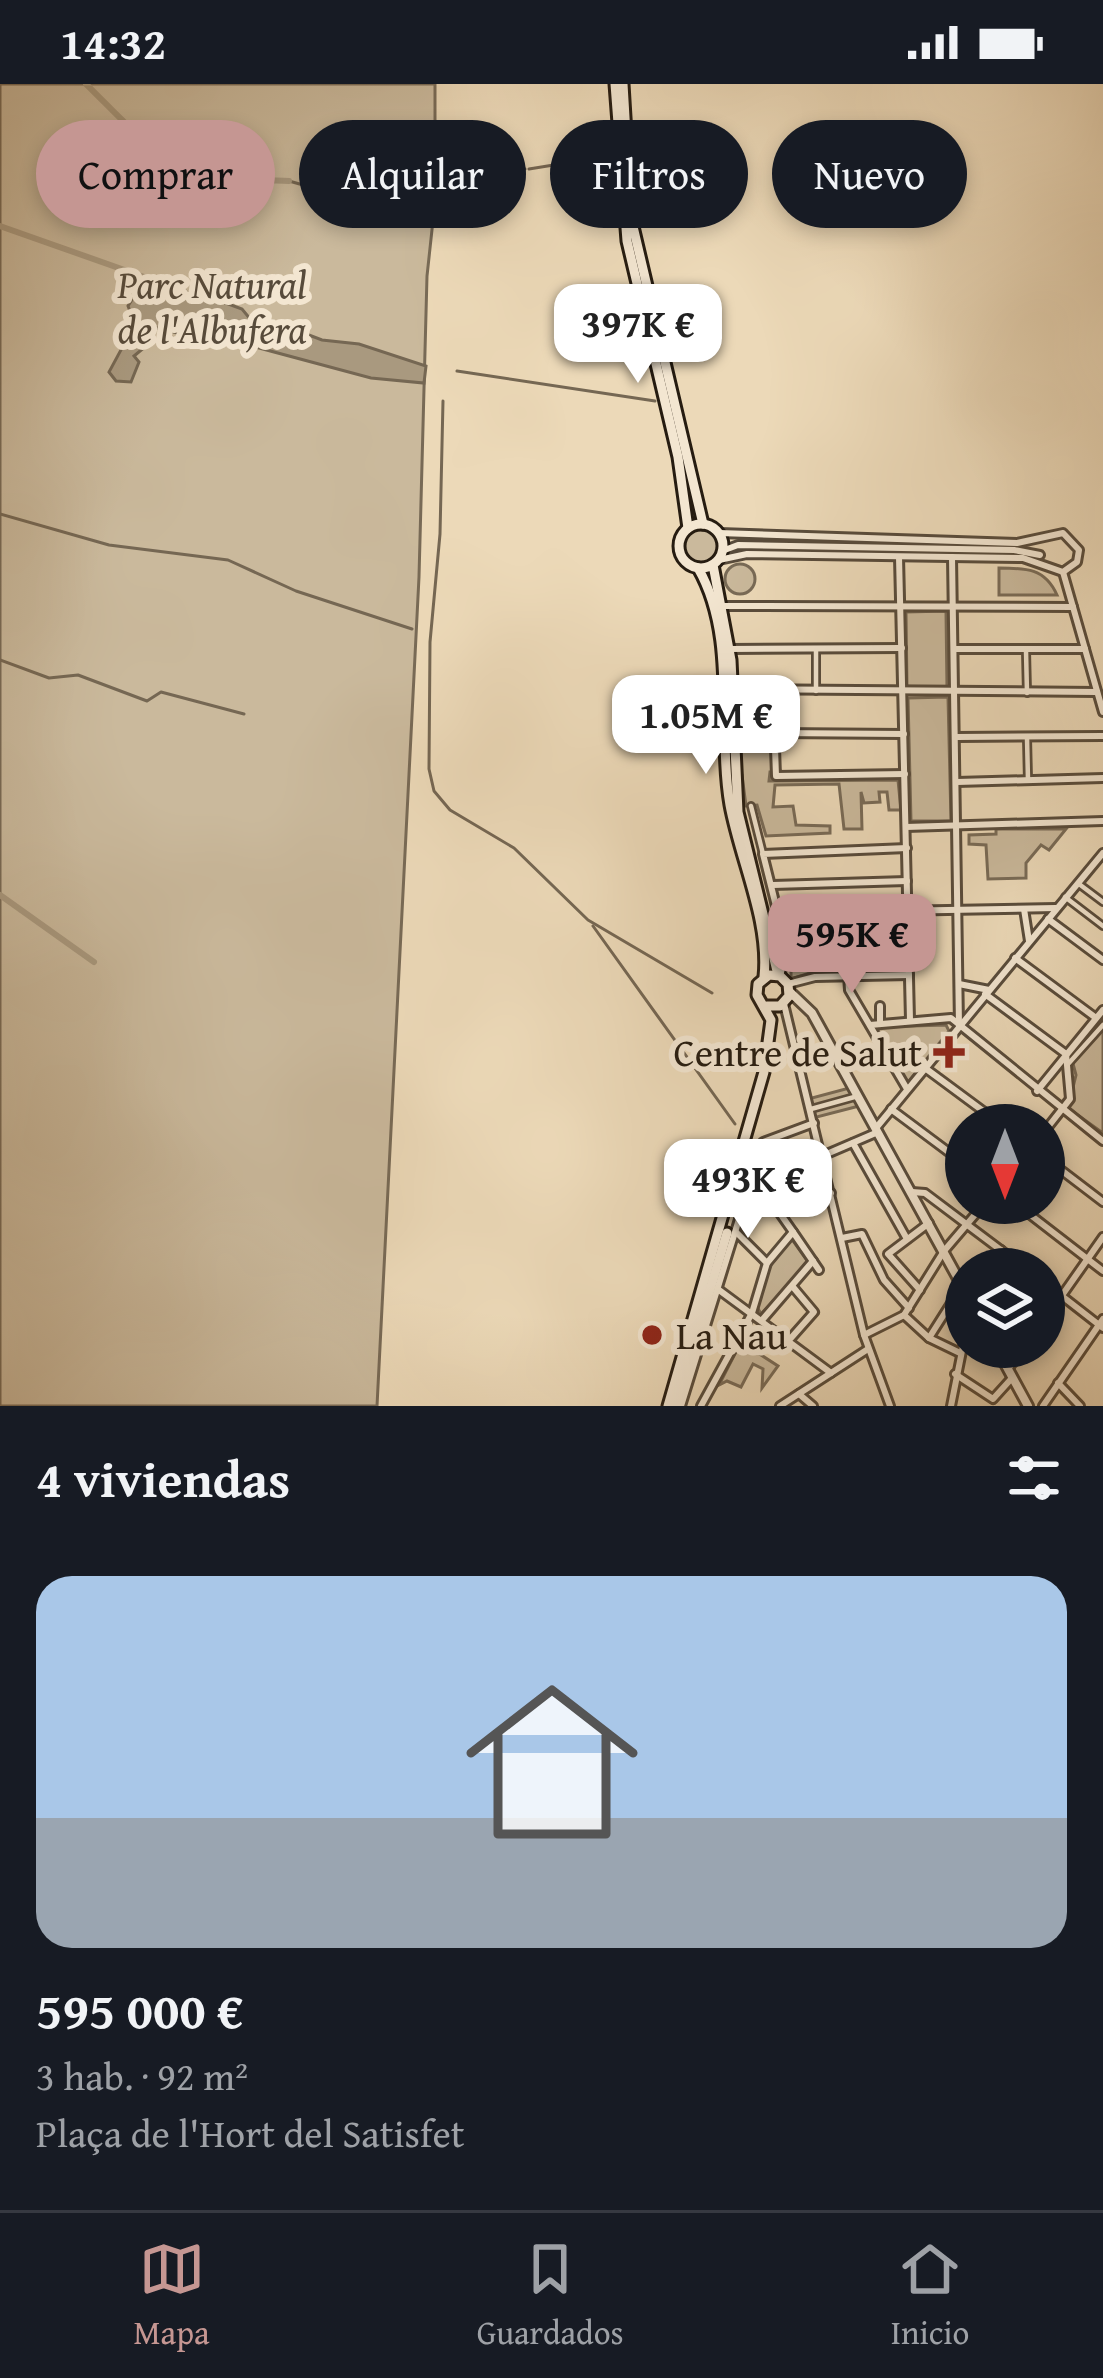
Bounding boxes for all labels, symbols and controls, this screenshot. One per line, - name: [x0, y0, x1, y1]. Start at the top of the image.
- text: 14:32: [60, 10, 166, 75]
- chip: Comprar: [36, 120, 275, 228]
- chip: Alquilar: [299, 120, 526, 228]
- chip: Filtros: [550, 120, 748, 228]
- chip: Nuevo: [772, 120, 967, 228]
- park label: Parc Natural de l'Albufera: [116, 255, 307, 357]
- pin: 397K €: [540, 284, 736, 386]
- text: 397K €: [581, 294, 695, 351]
- pin: 1.05M €: [595, 675, 817, 777]
- text: 1.05M €: [639, 685, 773, 742]
- pin: 595K €: [754, 894, 950, 996]
- text: 595K €: [795, 904, 909, 961]
- place label: Centre de Salut: [673, 1023, 922, 1080]
- marker: Centre de Salut: [933, 1036, 965, 1068]
- north arrow: [945, 1104, 1065, 1224]
- map controls: [945, 1104, 1065, 1368]
- pin: 493K €: [650, 1139, 846, 1241]
- text: 493K €: [691, 1149, 805, 1206]
- button: layers: [945, 1248, 1065, 1368]
- place label: La Nau: [676, 1306, 787, 1363]
- marker: La Nau: [639, 1322, 665, 1348]
- text: 4 viviendas: [36, 1441, 290, 1516]
- icon: filters: [1001, 1445, 1067, 1511]
- icon: home: [444, 1654, 660, 1870]
- text: 595 000 €: [36, 1972, 243, 2047]
- text: 3 hab. · 92 m²: [36, 2047, 248, 2104]
- text: Plaça de l'Hort del Satisfet: [36, 2104, 464, 2161]
- tab: Mapa: [134, 2236, 210, 2356]
- tab: Guardados: [477, 2236, 624, 2356]
- tab: Inicio: [891, 2236, 969, 2356]

